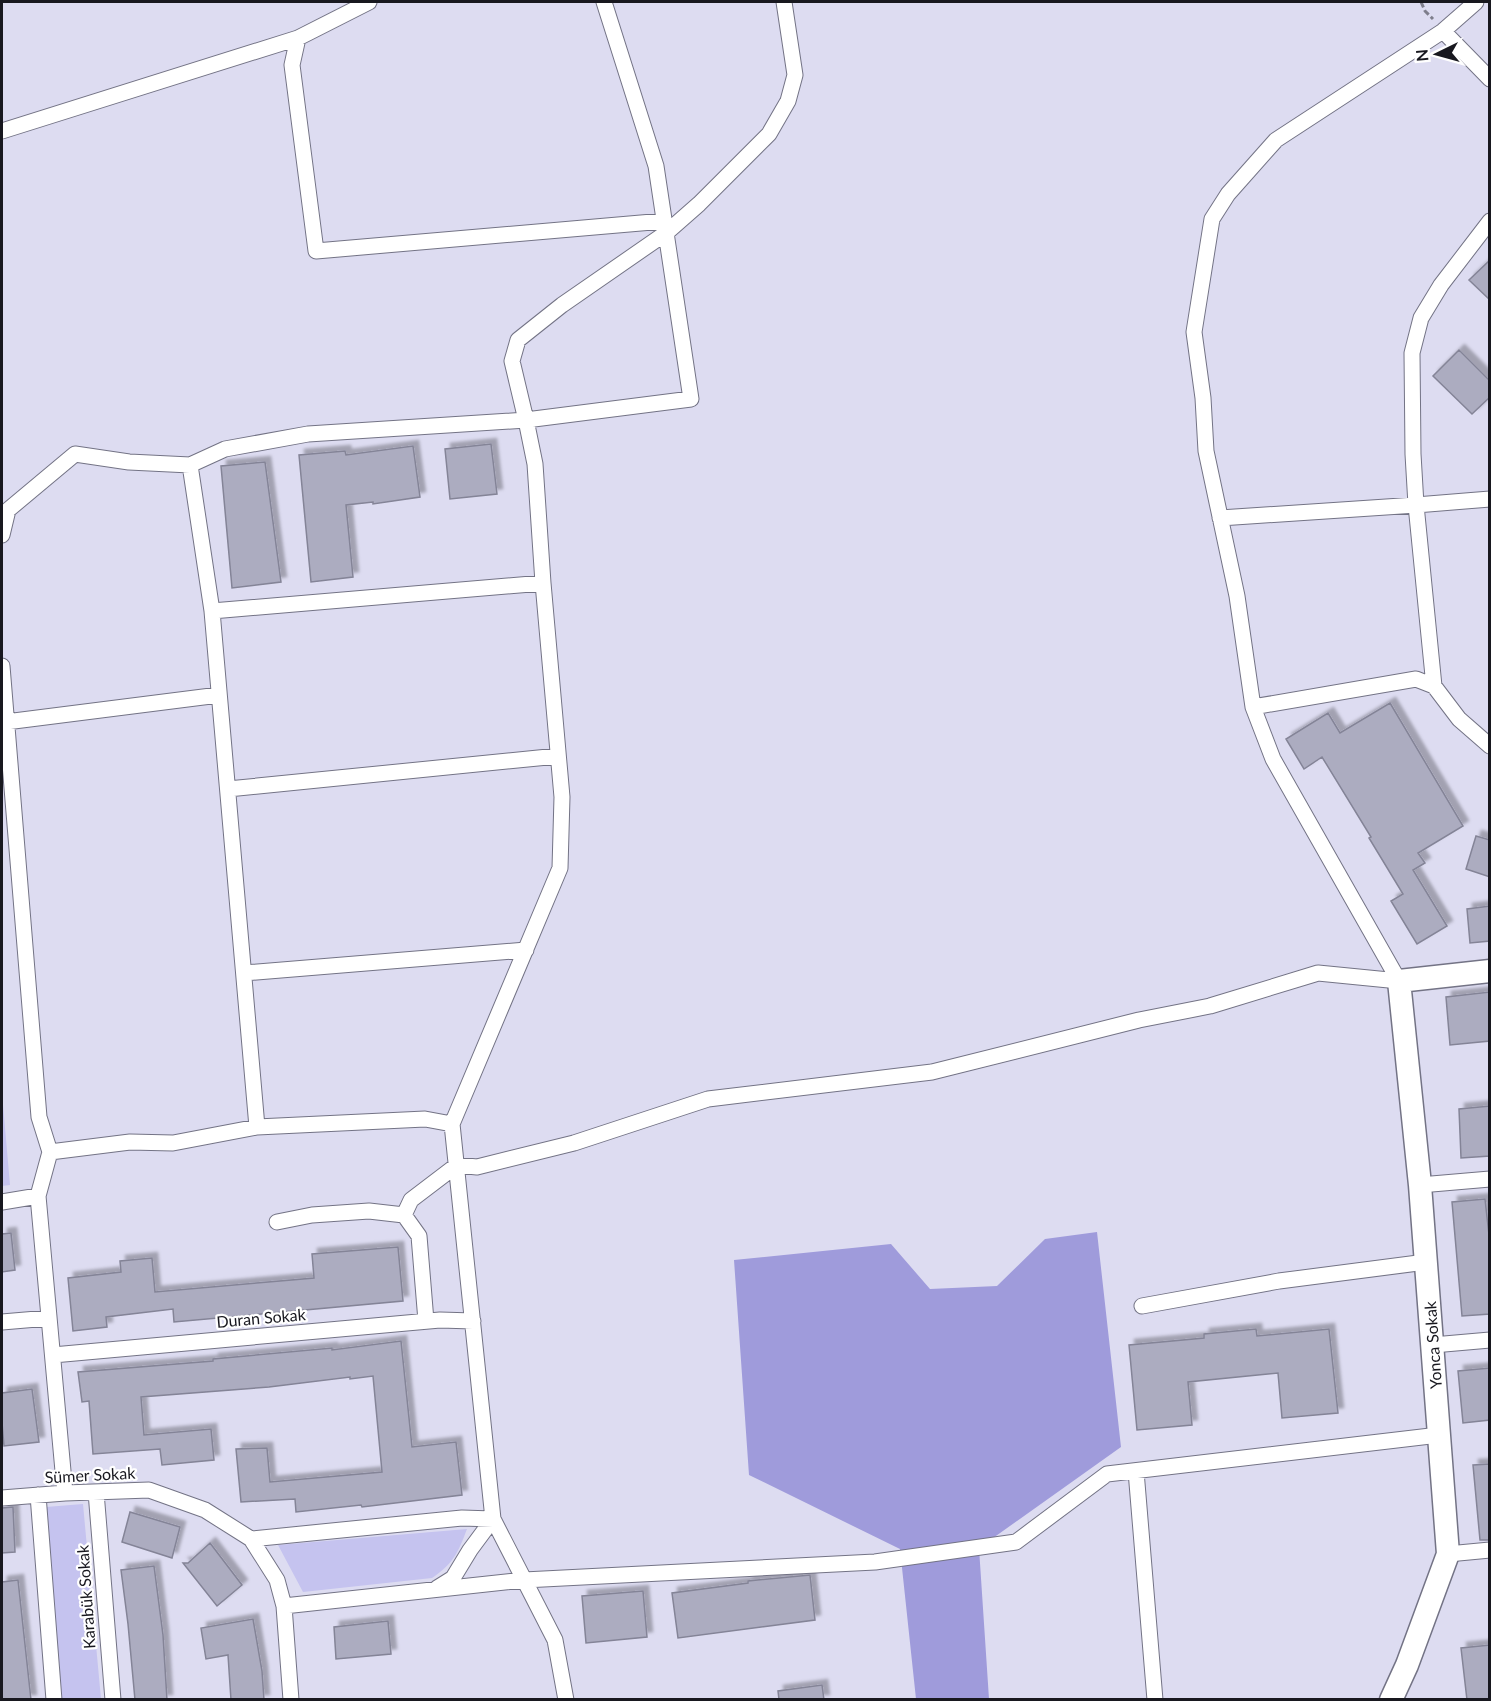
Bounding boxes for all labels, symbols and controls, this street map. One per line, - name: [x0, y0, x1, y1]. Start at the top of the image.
- north arrow: [1407, 24, 1467, 84]
- text: N: [1412, 48, 1432, 62]
- street label: Yonca Sokak: [1420, 1300, 1445, 1390]
- street label: Duran Sokak: [216, 1304, 307, 1331]
- street label: Sümer Sokak: [44, 1463, 137, 1486]
- street label: Karabük Sokak: [72, 1544, 99, 1650]

